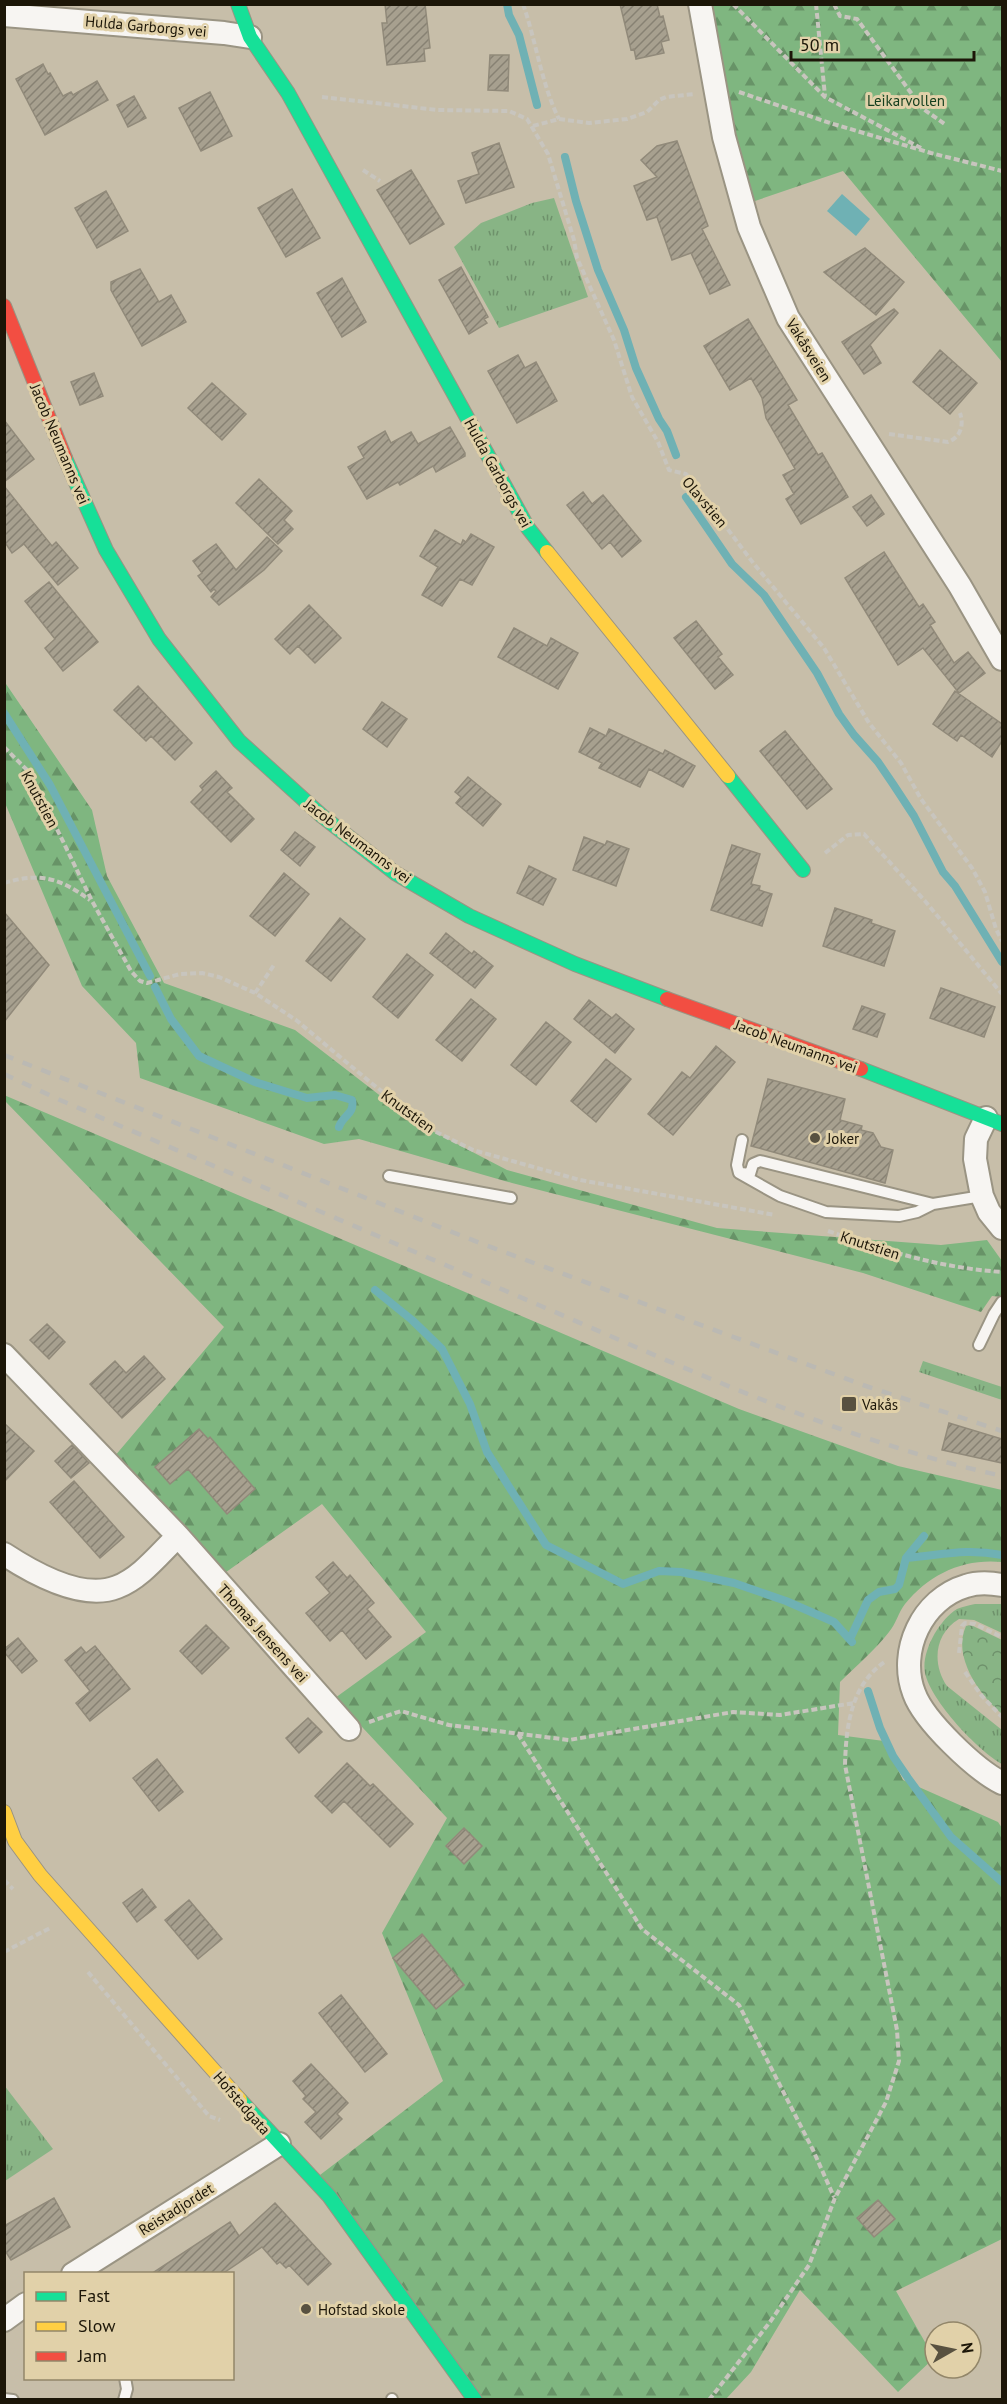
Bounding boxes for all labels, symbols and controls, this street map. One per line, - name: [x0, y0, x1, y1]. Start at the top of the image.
- street label: Hulda Garborgs vei: [84, 11, 208, 41]
- scale bar: [791, 24, 974, 62]
- text: 50 m: [800, 33, 839, 56]
- park label: Leikarvollen: [867, 91, 945, 110]
- street label: Vakåsveien: [782, 314, 836, 385]
- street label: Jacob Neumanns vei: [26, 380, 94, 507]
- street label: Hulda Garborgs vei: [460, 415, 536, 531]
- street label: Olavstien: [678, 473, 732, 531]
- street label: Knutstien: [17, 767, 63, 831]
- street label: Jacob Neumanns vei: [300, 794, 415, 887]
- street label: Jacob Neumanns vei: [731, 1015, 860, 1077]
- street label: Knutstien: [378, 1085, 438, 1137]
- place label: Joker: [826, 1129, 859, 1148]
- marker: Joker: [808, 1131, 822, 1145]
- street label: Knutstien: [838, 1226, 902, 1264]
- marker: Vakås: [840, 1395, 858, 1413]
- place label: Vakås: [861, 1395, 898, 1414]
- street label: Thomas Jensens vei: [214, 1580, 312, 1686]
- street label: Hofstadgata: [209, 2067, 275, 2139]
- street label: Reistadjordet: [135, 2179, 217, 2239]
- legend: [24, 2272, 234, 2380]
- text: Fast: [78, 2284, 110, 2307]
- place label: Hofstad skole: [318, 2300, 405, 2319]
- marker: Hofstad skole: [299, 2302, 313, 2316]
- text: Slow: [78, 2314, 116, 2337]
- north arrow: [923, 2320, 983, 2380]
- text: N: [957, 2341, 979, 2354]
- text: Jam: [77, 2344, 107, 2367]

